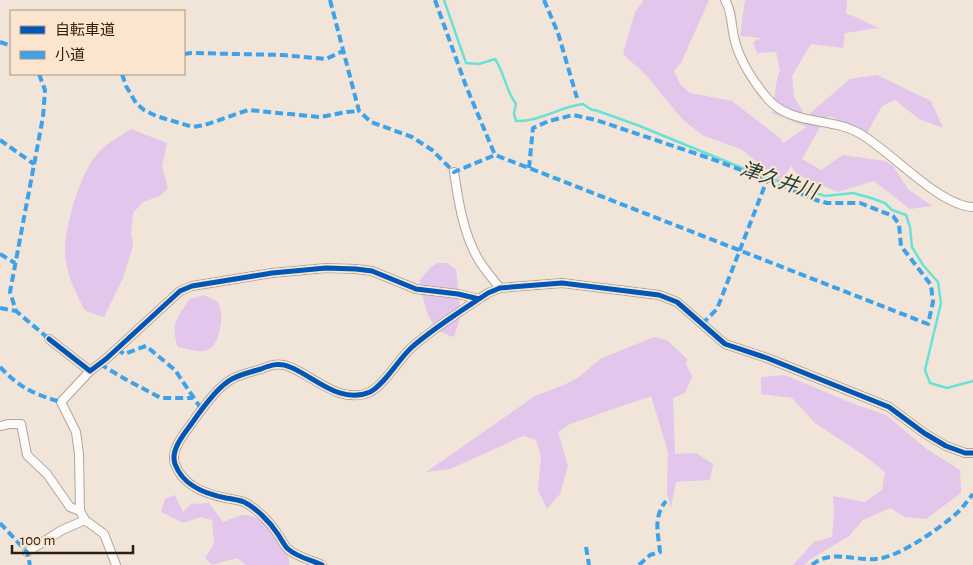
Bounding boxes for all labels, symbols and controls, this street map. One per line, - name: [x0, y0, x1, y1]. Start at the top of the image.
- legend: [10, 10, 185, 75]
- text: 自転車道: [55, 22, 115, 38]
- text: 小道: [55, 47, 85, 63]
- water label: 津久井川: [738, 158, 822, 203]
- scale bar: [12, 522, 134, 554]
- text: 100 m: [20, 533, 55, 548]

